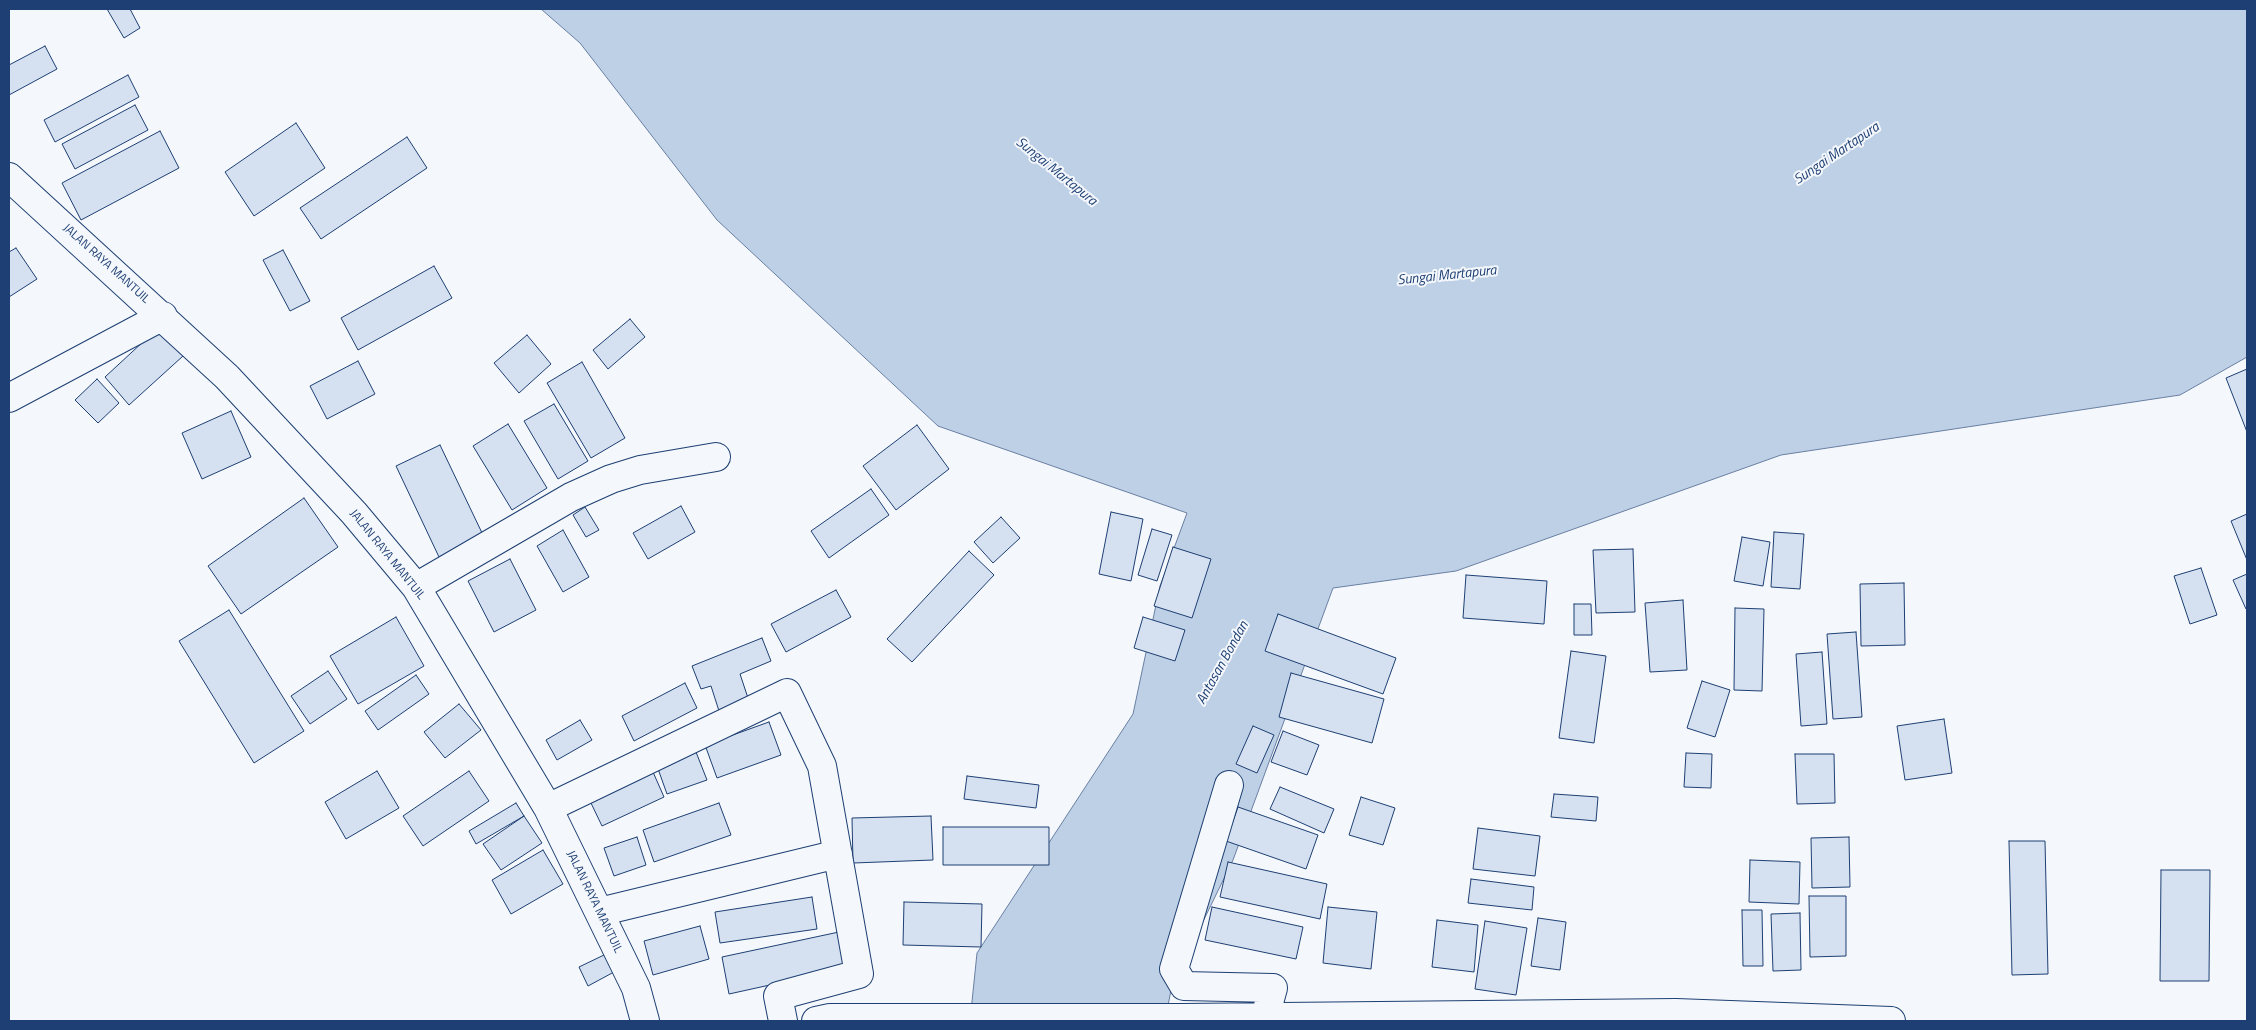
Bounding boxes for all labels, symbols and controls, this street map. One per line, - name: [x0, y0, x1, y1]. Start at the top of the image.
- water label: Sungai Martapura: [1791, 119, 1883, 189]
- water label: Sungai Martapura: [1012, 134, 1100, 210]
- street label: JALAN RAYA MANTUIL: [60, 221, 152, 307]
- water label: Sungai Martapura: [1397, 262, 1497, 290]
- street label: JALAN RAYA MANTUIL: [346, 507, 428, 603]
- water label: Antasan Bondan: [1193, 619, 1253, 707]
- street label: JALAN RAYA MANTUIL: [563, 849, 625, 955]

